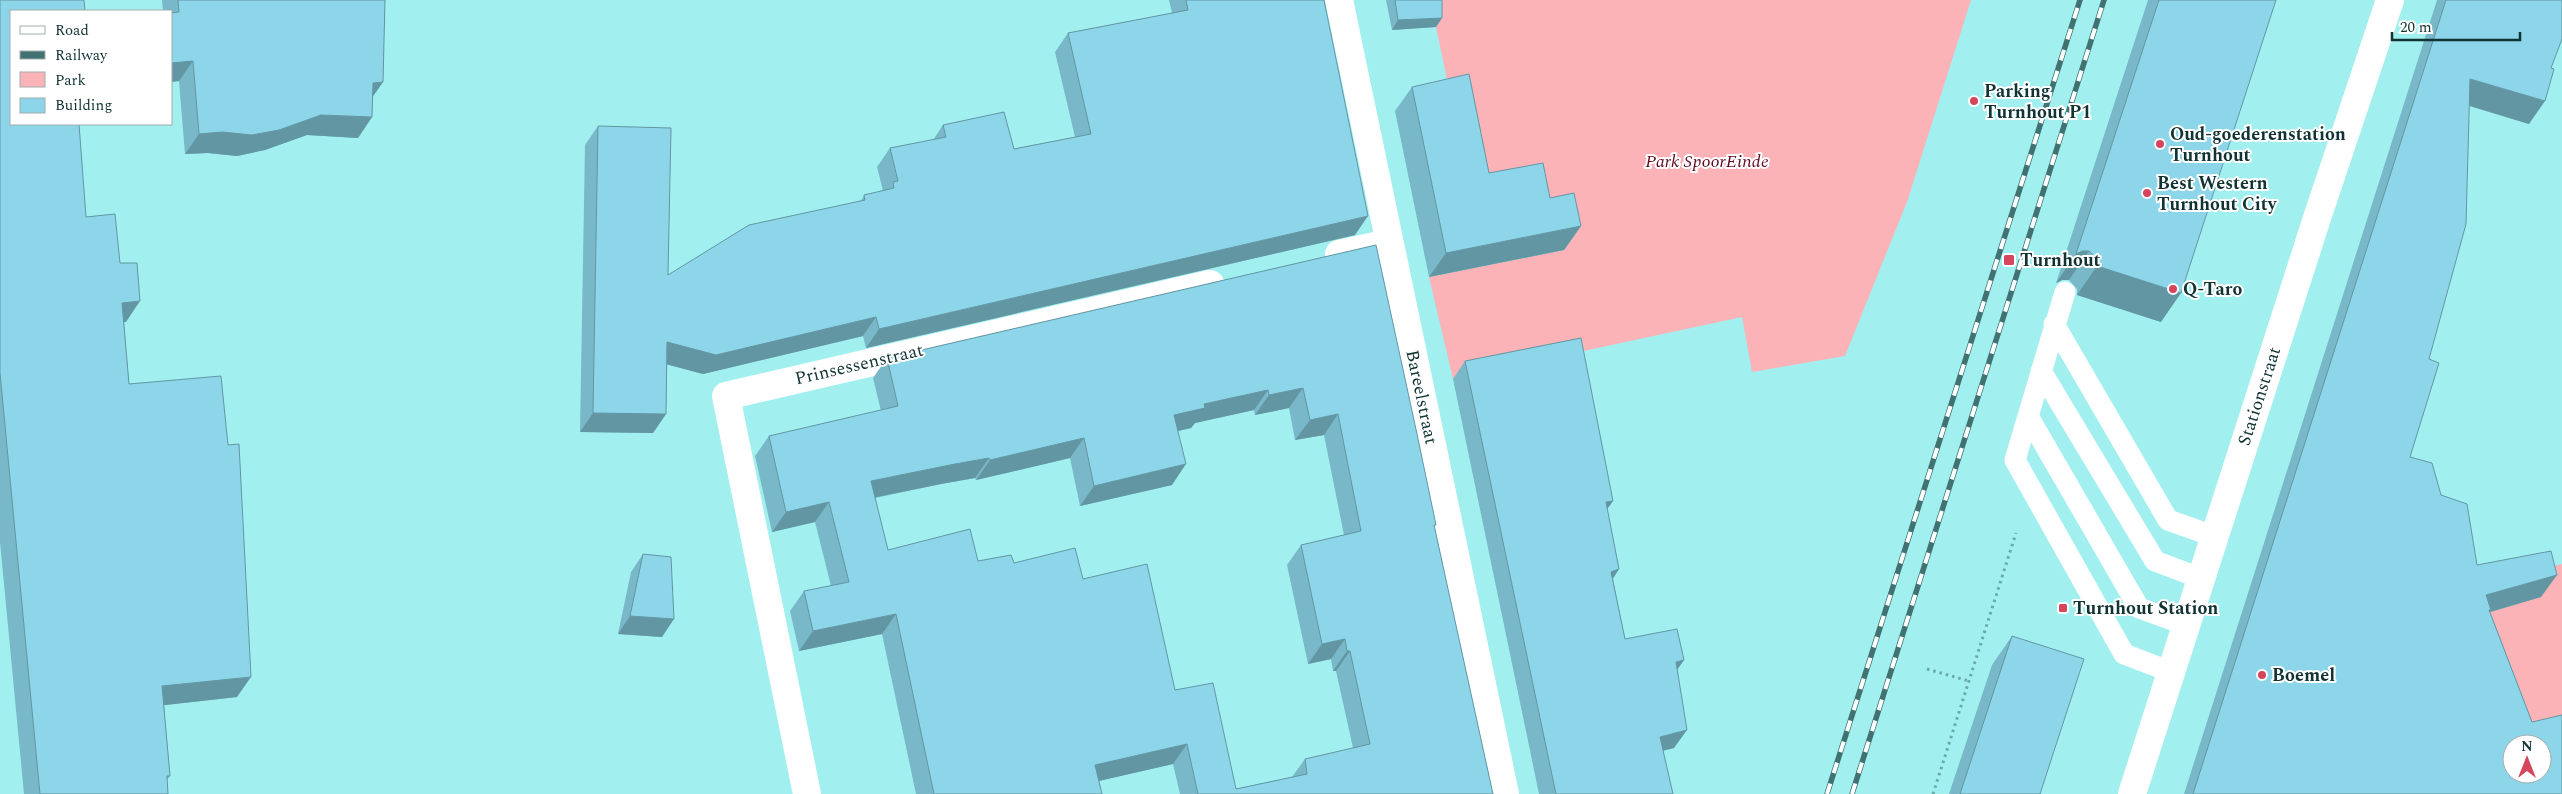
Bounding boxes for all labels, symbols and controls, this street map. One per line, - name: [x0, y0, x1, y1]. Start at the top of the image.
- legend: [10, 10, 172, 125]
- scale bar: [2392, 10, 2520, 42]
- text: 20 m: [2400, 16, 2432, 39]
- text: Road: [55, 19, 89, 42]
- text: Railway: [55, 44, 108, 67]
- text: Park: [55, 69, 86, 92]
- place label: Parking Turnhout P1: [1984, 78, 2091, 126]
- text: Building: [55, 94, 112, 117]
- marker: Parking Turnhout P1: [1968, 95, 1980, 107]
- place label: Oud-goederenstation Turnhout: [2170, 121, 2346, 169]
- marker: Oud-goederenstation Turnhout: [2154, 138, 2166, 150]
- park label: Park SpoorEinde: [1645, 148, 1769, 175]
- place label: Best Western Turnhout City: [2157, 170, 2278, 218]
- marker: Best Western Turnhout City: [2141, 187, 2153, 199]
- place label: Turnhout: [2020, 247, 2101, 274]
- marker: Turnhout: [2002, 253, 2016, 267]
- place label: Q-Taro: [2183, 276, 2242, 303]
- marker: Q-Taro: [2167, 283, 2179, 295]
- street label: Prinsessenstraat: [792, 337, 926, 392]
- street label: Stationstraat: [2231, 343, 2288, 449]
- street label: Bareelstraat: [1398, 347, 1445, 447]
- place label: Turnhout Station: [2073, 595, 2218, 622]
- marker: Turnhout Station: [2057, 602, 2069, 614]
- place label: Boemel: [2272, 662, 2335, 689]
- marker: Boemel: [2256, 669, 2268, 681]
- north arrow: [2502, 734, 2552, 784]
- text: N: [2521, 736, 2533, 757]

